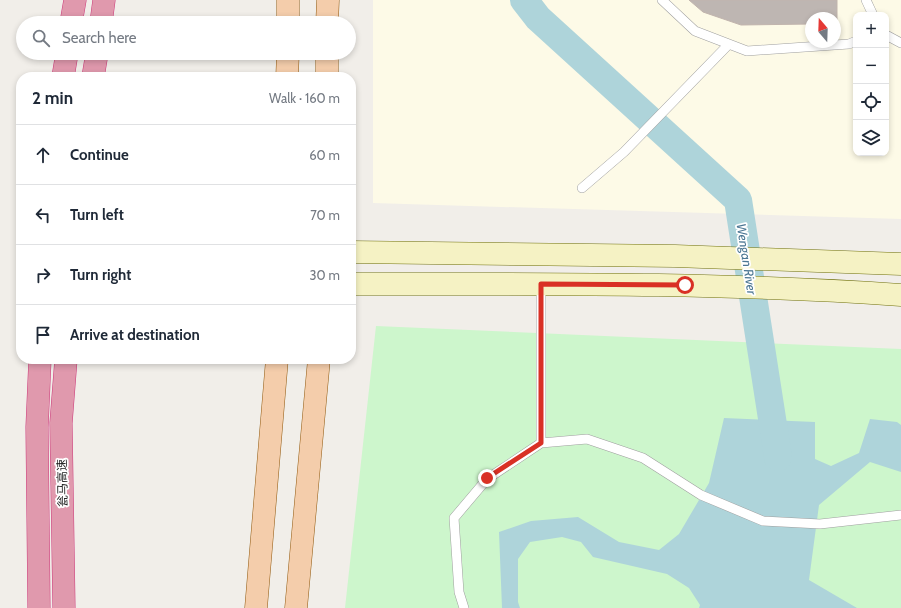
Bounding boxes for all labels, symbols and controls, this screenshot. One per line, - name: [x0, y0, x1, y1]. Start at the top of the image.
- north arrow: [805, 12, 841, 48]
- map controls: [853, 12, 889, 156]
- button: +: [853, 12, 889, 48]
- search box: [16, 16, 356, 60]
- icon: search: [30, 27, 52, 49]
- text: Search here: [62, 29, 137, 47]
- button: −: [853, 48, 889, 84]
- button: locate: [853, 84, 889, 120]
- text: 2 min: [32, 88, 73, 108]
- text: Walk · 160 m: [269, 90, 340, 106]
- button: layers: [853, 120, 889, 156]
- icon: ahead: [32, 144, 54, 166]
- text: Continue: [70, 146, 129, 164]
- text: 60 m: [309, 147, 340, 163]
- icon: left: [32, 204, 54, 226]
- text: Turn left: [70, 206, 124, 224]
- text: 70 m: [310, 207, 340, 223]
- water label: Wengan River: [733, 222, 761, 297]
- icon: right: [32, 264, 54, 286]
- text: Turn right: [70, 266, 131, 284]
- text: 30 m: [310, 267, 340, 283]
- route start: [676, 276, 694, 294]
- icon: arrive: [32, 324, 54, 346]
- text: Arrive at destination: [70, 326, 200, 344]
- street label: 瓮马高速: [54, 459, 70, 507]
- route end: [478, 469, 496, 487]

